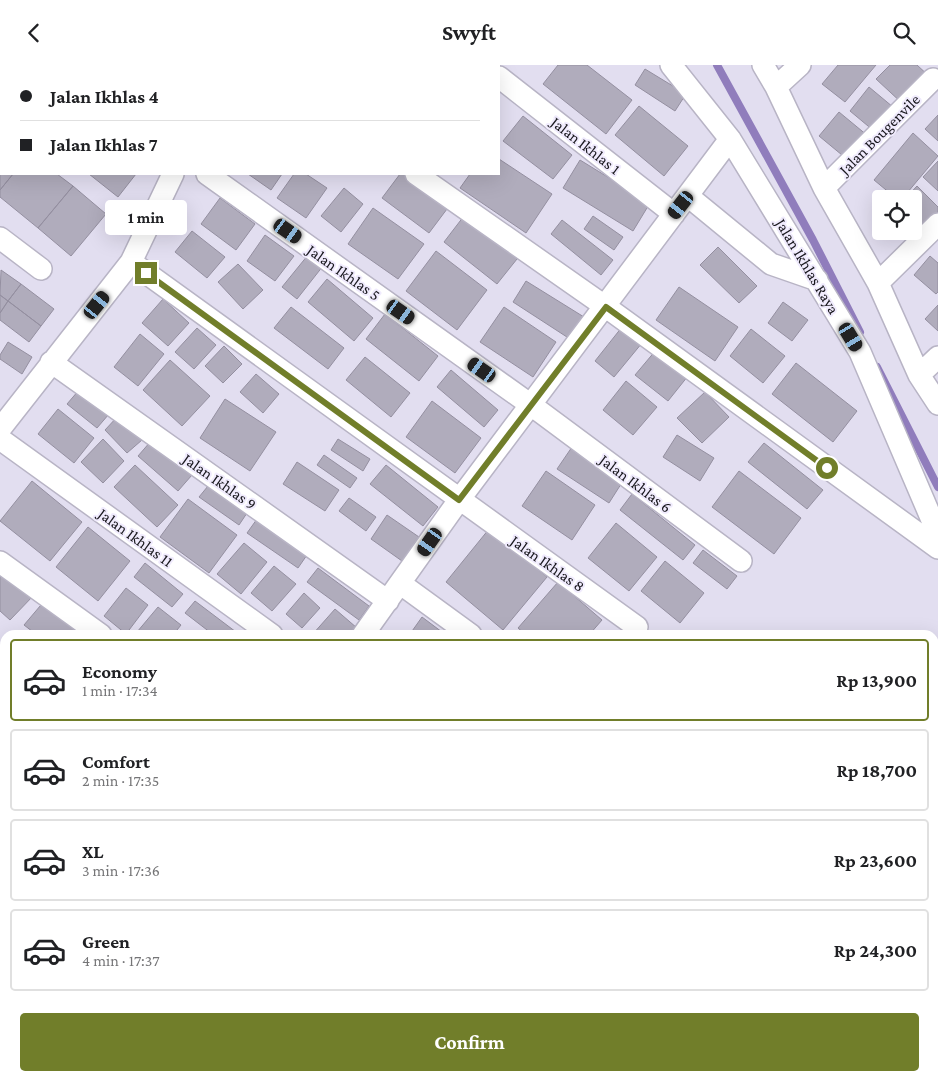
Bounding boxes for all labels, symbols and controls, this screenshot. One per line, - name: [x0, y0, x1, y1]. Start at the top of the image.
- icon: back: [20, 19, 48, 47]
- icon: search: [890, 19, 918, 47]
- text: Swyft: [442, 20, 496, 45]
- text: Jalan Ikhlas 4: [50, 86, 159, 107]
- street label: Jalan Bougenvile: [834, 91, 924, 180]
- street label: Jalan Ikhlas 1: [546, 112, 623, 178]
- text: Jalan Ikhlas 7: [50, 134, 158, 155]
- car: [665, 189, 696, 221]
- map controls: [872, 190, 922, 240]
- button: locate: [872, 190, 922, 240]
- callout: 1 min: [105, 201, 187, 235]
- text: 1 min: [128, 209, 164, 226]
- street label: Jalan Ikhlas Raya: [771, 214, 843, 318]
- car: [271, 216, 304, 246]
- street label: Jalan Ikhlas 5: [302, 240, 383, 305]
- route end: [135, 262, 157, 284]
- car: [81, 289, 112, 321]
- car: [384, 297, 417, 327]
- car: [836, 320, 865, 354]
- car: [465, 355, 498, 385]
- street label: Jalan Ikhlas 9: [178, 449, 260, 514]
- street label: Jalan Ikhlas 6: [594, 450, 675, 517]
- route start: [816, 457, 838, 479]
- street label: Jalan Ikhlas 11: [93, 504, 176, 571]
- car: [415, 525, 444, 559]
- street label: Jalan Ikhlas 8: [505, 531, 588, 596]
- icon: car: [22, 658, 67, 703]
- text: Economy: [82, 661, 157, 682]
- text: Rp 13,900: [836, 670, 917, 691]
- text: 1 min · 17:34: [82, 682, 158, 699]
- icon: car: [22, 748, 67, 793]
- text: Comfort: [82, 751, 150, 772]
- text: Rp 18,700: [836, 760, 917, 781]
- text: 2 min · 17:35: [82, 772, 159, 789]
- icon: car: [22, 838, 67, 883]
- text: XL: [82, 841, 104, 862]
- text: Rp 23,600: [834, 850, 917, 871]
- text: 3 min · 17:36: [82, 862, 160, 879]
- icon: car: [22, 928, 67, 973]
- text: Green: [82, 931, 130, 952]
- text: Rp 24,300: [834, 940, 917, 961]
- text: 4 min · 17:37: [82, 952, 160, 969]
- button: Confirm: [20, 1013, 919, 1071]

